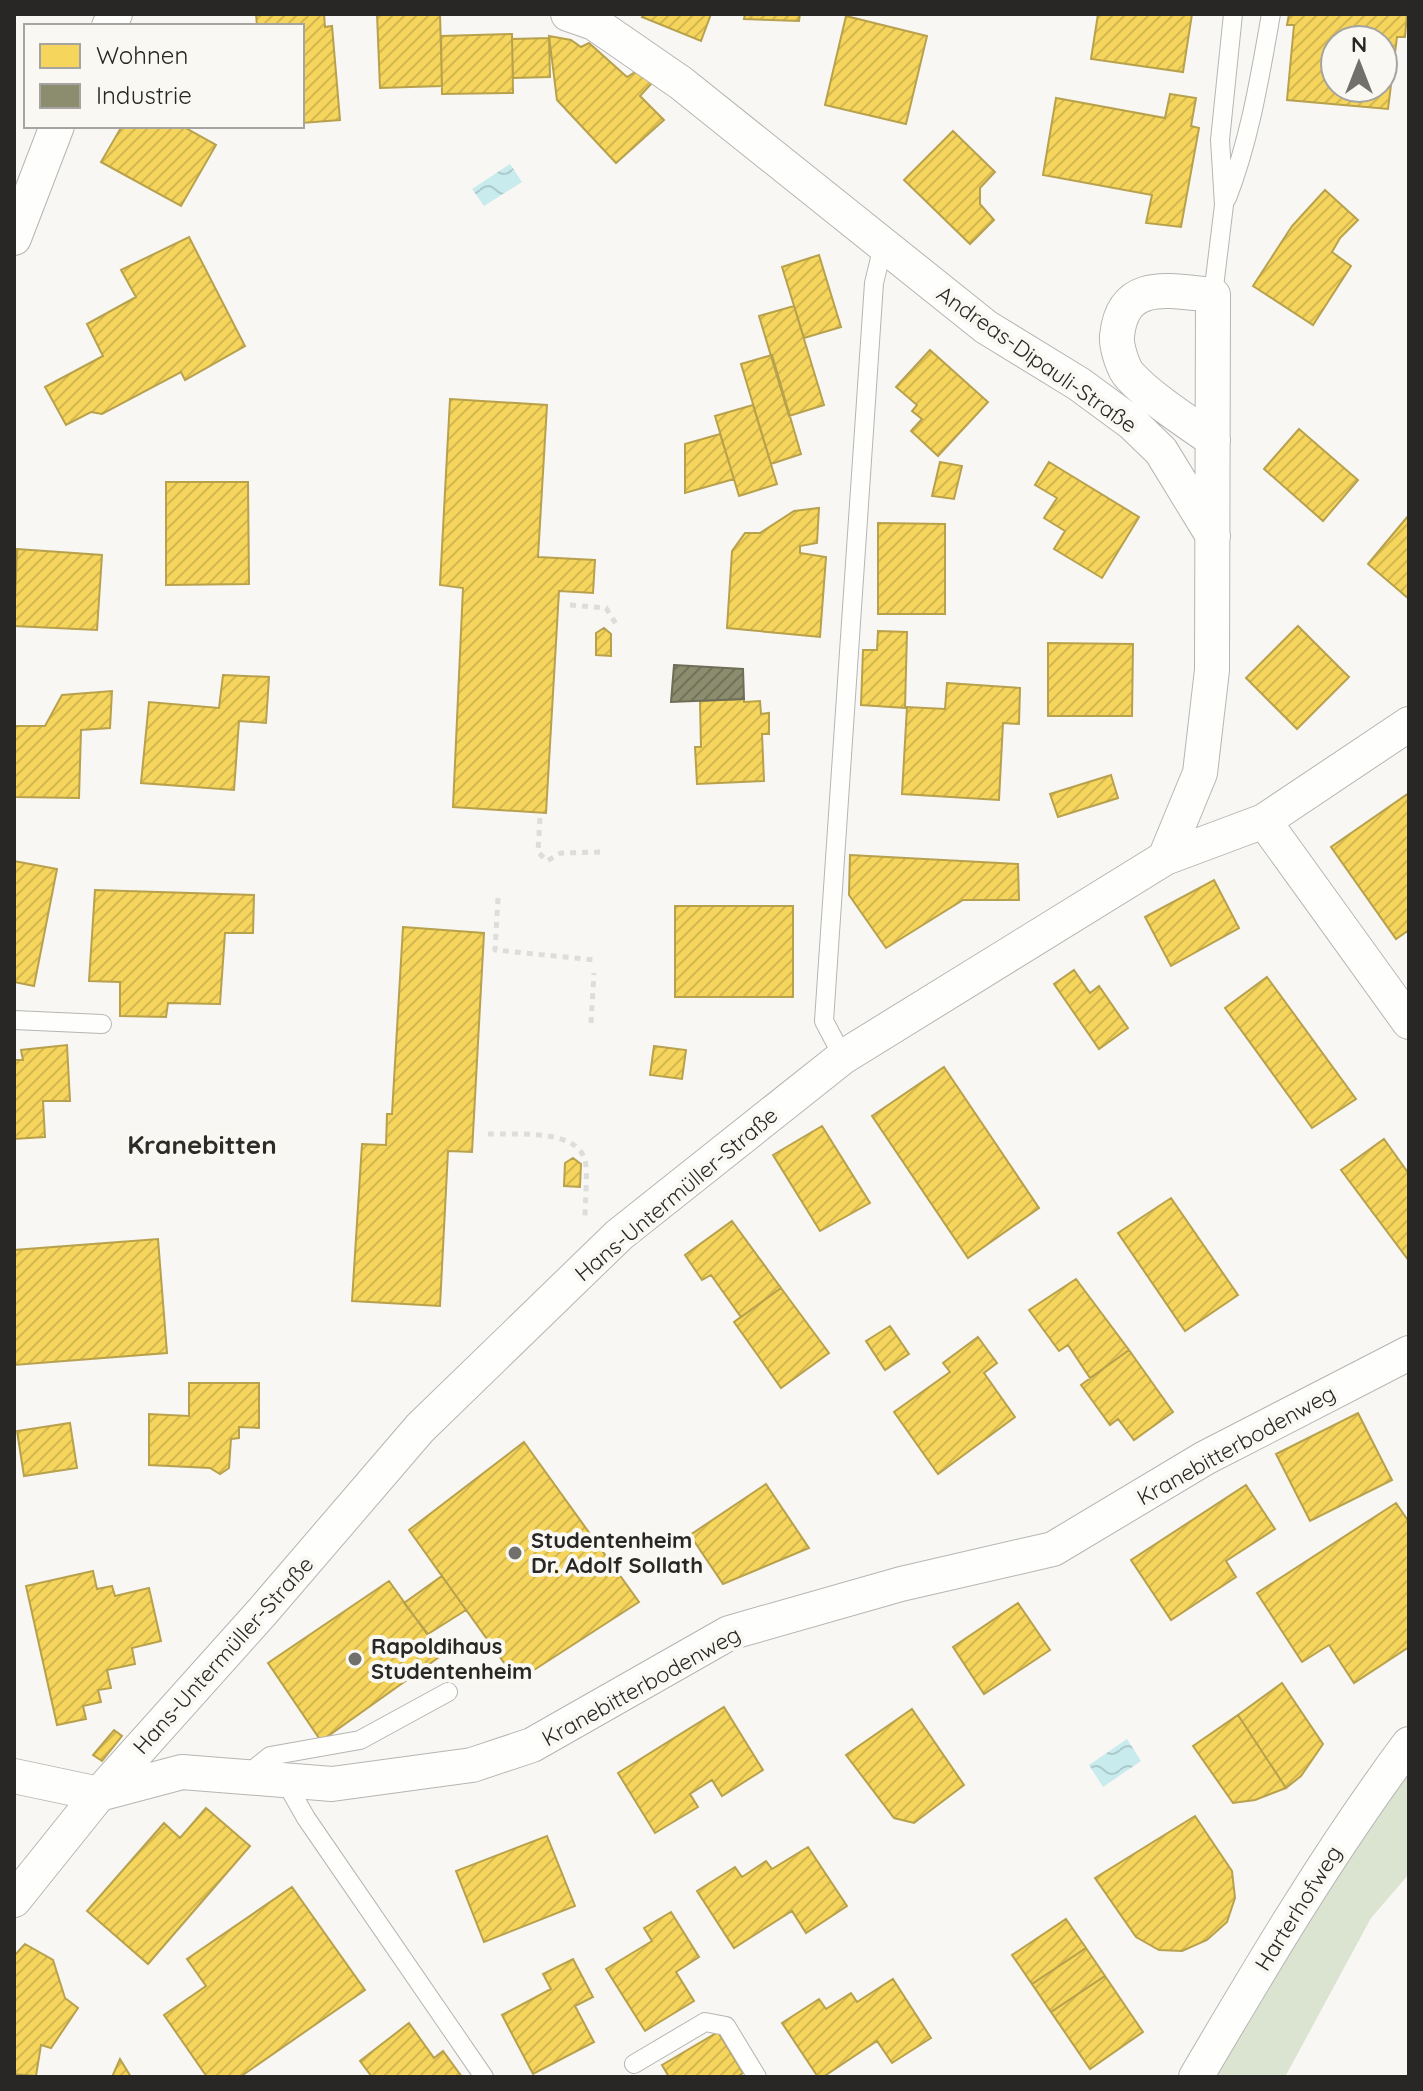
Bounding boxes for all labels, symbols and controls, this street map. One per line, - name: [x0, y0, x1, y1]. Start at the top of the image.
- legend: [24, 24, 304, 128]
- north arrow: [1319, 24, 1399, 104]
- text: N: [1351, 30, 1367, 58]
- text: Wohnen: [96, 40, 188, 70]
- text: Industrie: [96, 80, 192, 110]
- street label: Andreas-Dipauli-Straße: [931, 279, 1143, 439]
- street label: Hans-Untermüller-Straße: [569, 1101, 783, 1287]
- district label: Kranebitten: [127, 1128, 277, 1161]
- street label: Kranebitterbodenweg: [1132, 1379, 1340, 1511]
- place label: Studentenheim Dr. Adolf Sollath: [531, 1526, 703, 1579]
- marker: Studentenheim Dr. Adolf Sollath: [506, 1544, 524, 1562]
- street label: Hans-Untermüller-Straße: [127, 1550, 319, 1760]
- street label: Kranebitterbodenweg: [537, 1620, 745, 1752]
- place label: Rapoldihaus Studentenheim: [371, 1632, 532, 1685]
- marker: Rapoldihaus Studentenheim: [346, 1650, 364, 1668]
- street label: Harterhofweg: [1248, 1840, 1348, 1976]

